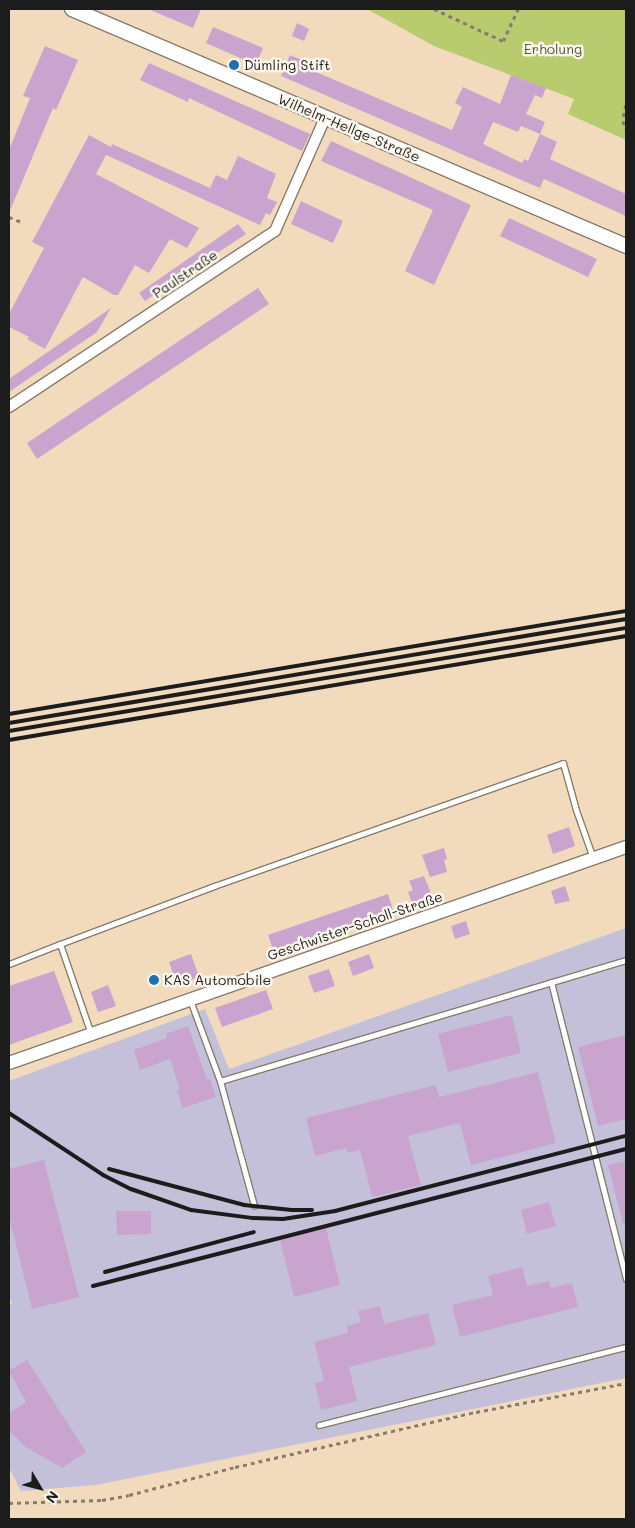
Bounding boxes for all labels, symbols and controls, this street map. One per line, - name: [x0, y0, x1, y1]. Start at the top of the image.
- park label: Erholung: [524, 41, 582, 57]
- place label: Dümling Stift: [244, 57, 331, 73]
- marker: Dümling Stift: [228, 59, 240, 71]
- street label: Wilhelm-Hellge-Straße: [275, 90, 423, 166]
- street label: Paulstraße: [149, 246, 221, 302]
- street label: Geschwister-Scholl-Straße: [265, 888, 445, 964]
- place label: KAS Automobile: [164, 972, 271, 988]
- marker: KAS Automobile: [148, 974, 160, 986]
- north arrow: [15, 1463, 65, 1513]
- text: N: [42, 1487, 63, 1507]

